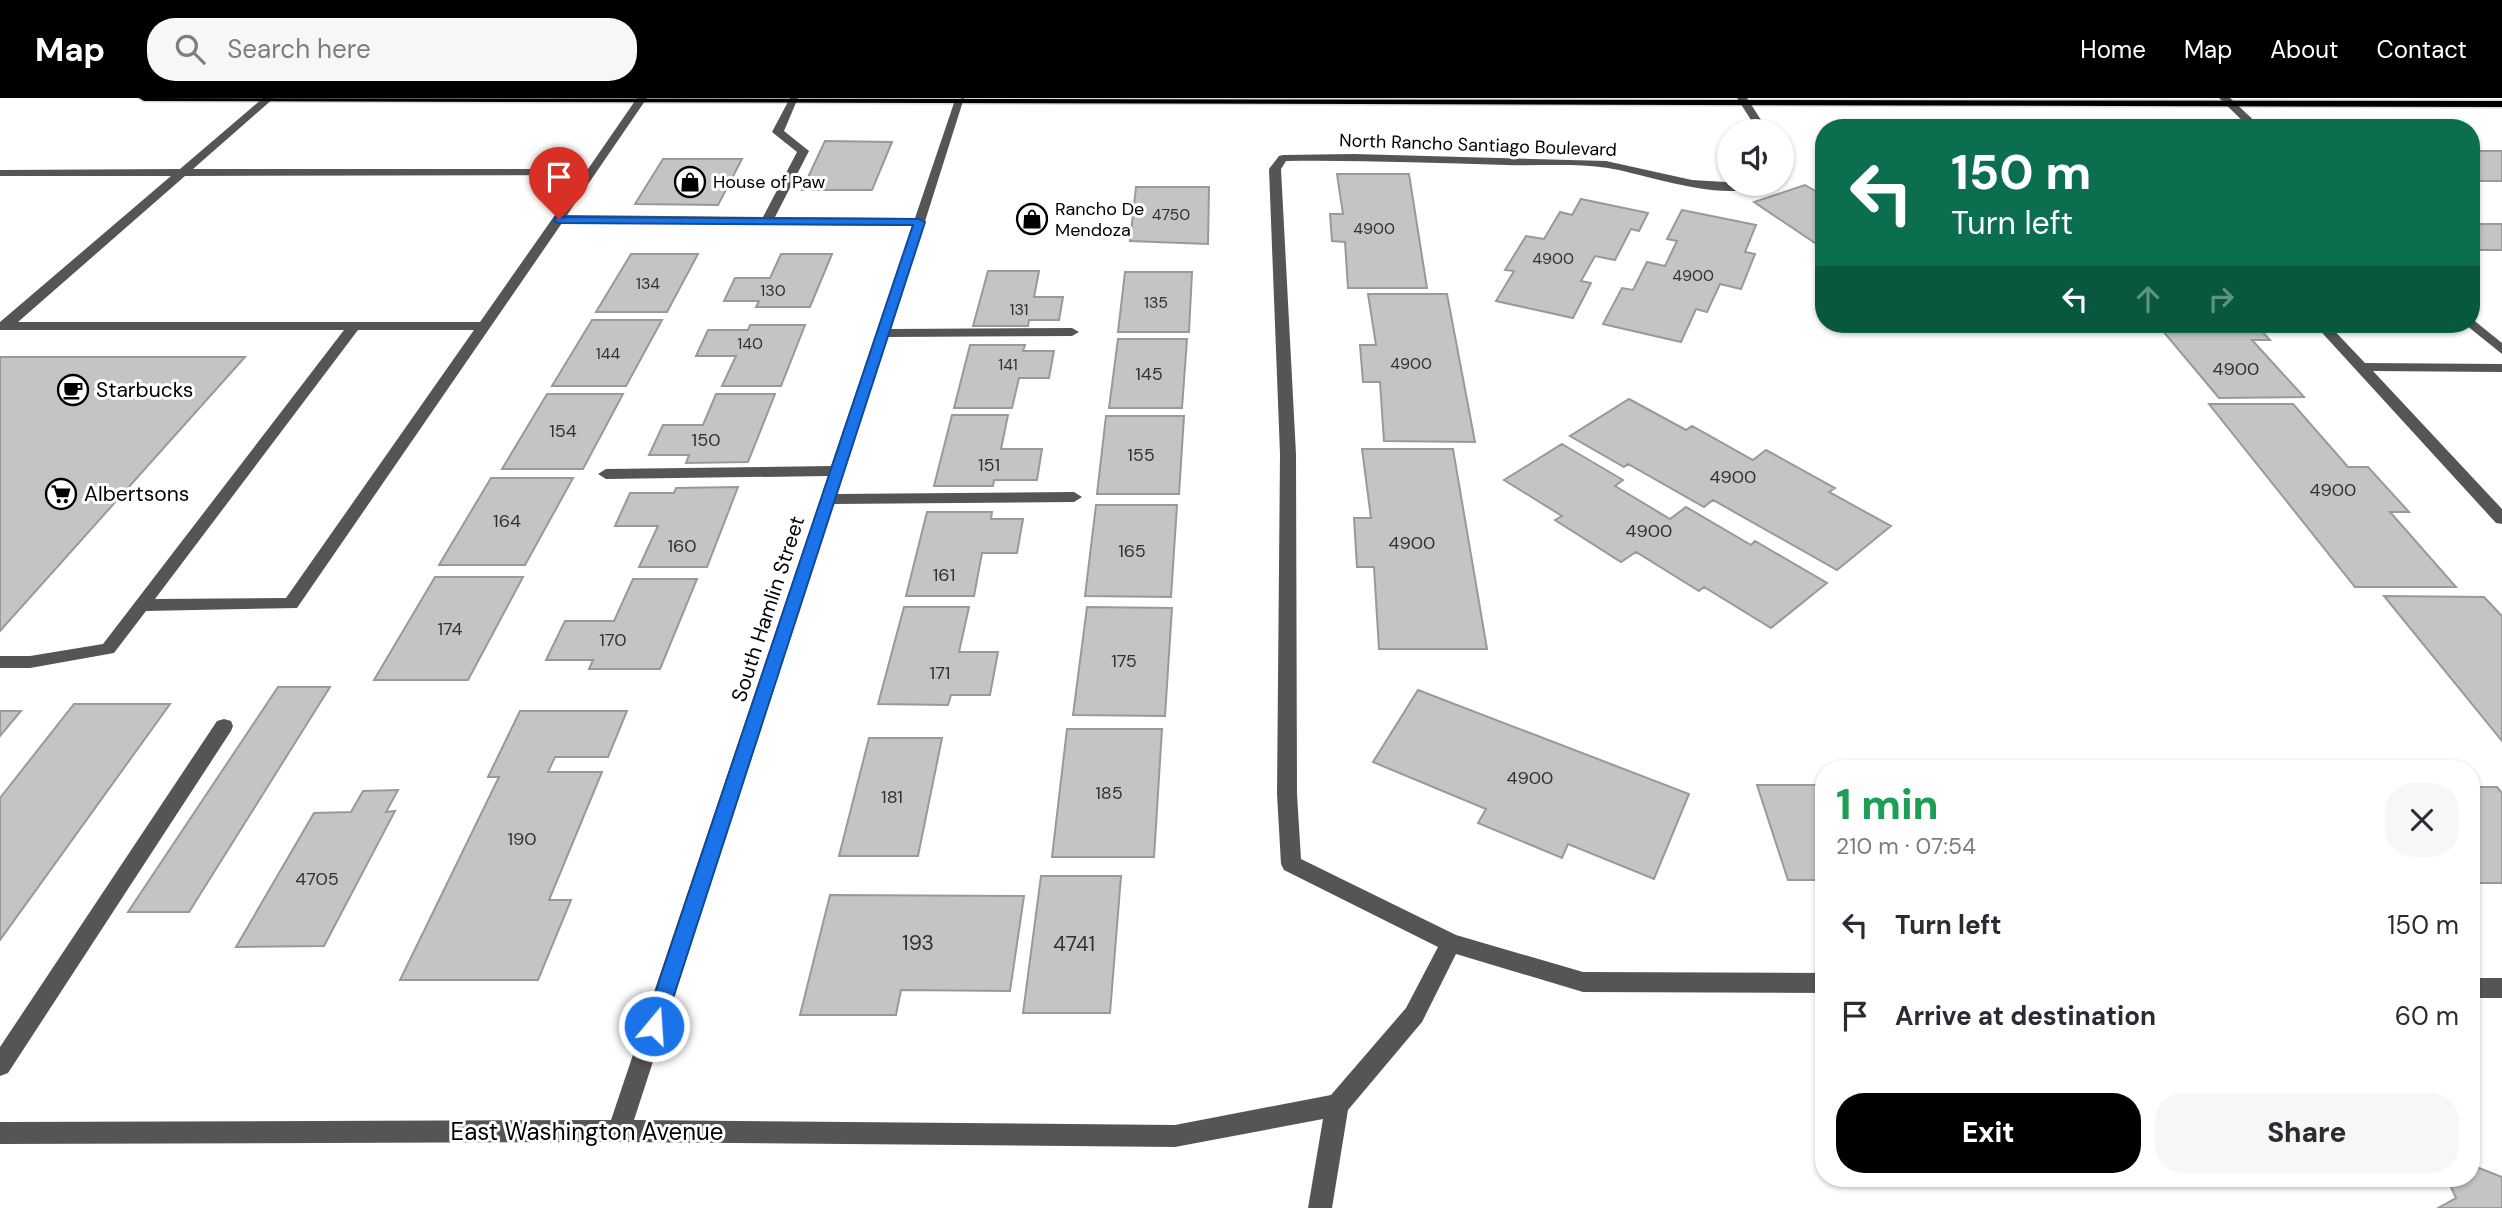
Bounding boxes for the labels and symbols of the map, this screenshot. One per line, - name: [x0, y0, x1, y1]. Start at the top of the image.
- street label: North Rancho Santiago Boulevard: [1339, 128, 1617, 162]
- pin: [529, 147, 589, 219]
- shop icon: House of Paw: [673, 165, 707, 199]
- place label: House of Paw: [713, 170, 826, 194]
- place label: Rancho De Mendoza: [1055, 197, 1144, 242]
- shop icon: Rancho De Mendoza: [1015, 202, 1049, 236]
- house number: 4750: [1152, 204, 1190, 225]
- house number: 4900: [1353, 218, 1395, 239]
- house number: 4900: [1532, 248, 1574, 269]
- house number: 4900: [1672, 265, 1714, 286]
- house number: 134: [636, 273, 660, 294]
- house number: 130: [760, 280, 786, 301]
- house number: 135: [1144, 292, 1168, 313]
- house number: 131: [1009, 299, 1029, 320]
- house number: 140: [737, 333, 763, 354]
- house number: 144: [596, 343, 620, 364]
- house number: 4900: [1390, 353, 1432, 374]
- house number: 141: [998, 354, 1018, 375]
- house number: 4900: [2213, 357, 2259, 381]
- house number: 145: [1135, 362, 1163, 386]
- cafe icon: Starbucks: [56, 373, 90, 407]
- place label: Starbucks: [96, 376, 193, 404]
- house number: 154: [549, 419, 577, 443]
- house number: 150: [692, 428, 720, 452]
- house number: 155: [1127, 443, 1155, 467]
- house number: 151: [978, 453, 1000, 477]
- house number: 4900: [1710, 465, 1756, 489]
- supermarket icon: Albertsons: [44, 477, 78, 511]
- house number: 4900: [2310, 478, 2356, 502]
- place label: Albertsons: [84, 480, 189, 508]
- house number: 164: [493, 509, 521, 533]
- street label: South Hamlin Street: [725, 512, 811, 706]
- house number: 4900: [1626, 519, 1672, 543]
- house number: 4900: [1389, 531, 1435, 555]
- house number: 160: [667, 534, 697, 558]
- house number: 165: [1118, 539, 1146, 563]
- house number: 161: [933, 563, 955, 587]
- house number: 174: [437, 617, 463, 641]
- house number: 170: [599, 628, 627, 652]
- house number: 175: [1111, 649, 1137, 673]
- house number: 171: [930, 661, 950, 685]
- house number: 4900: [1507, 766, 1553, 790]
- house number: 185: [1095, 781, 1123, 805]
- house number: 181: [881, 785, 903, 809]
- house number: 190: [507, 827, 537, 851]
- house number: 4705: [295, 867, 339, 891]
- house number: 193: [902, 929, 934, 957]
- house number: 4741: [1053, 930, 1095, 958]
- position arrow: [617, 989, 691, 1063]
- street label: East Washington Avenue: [451, 1116, 723, 1147]

